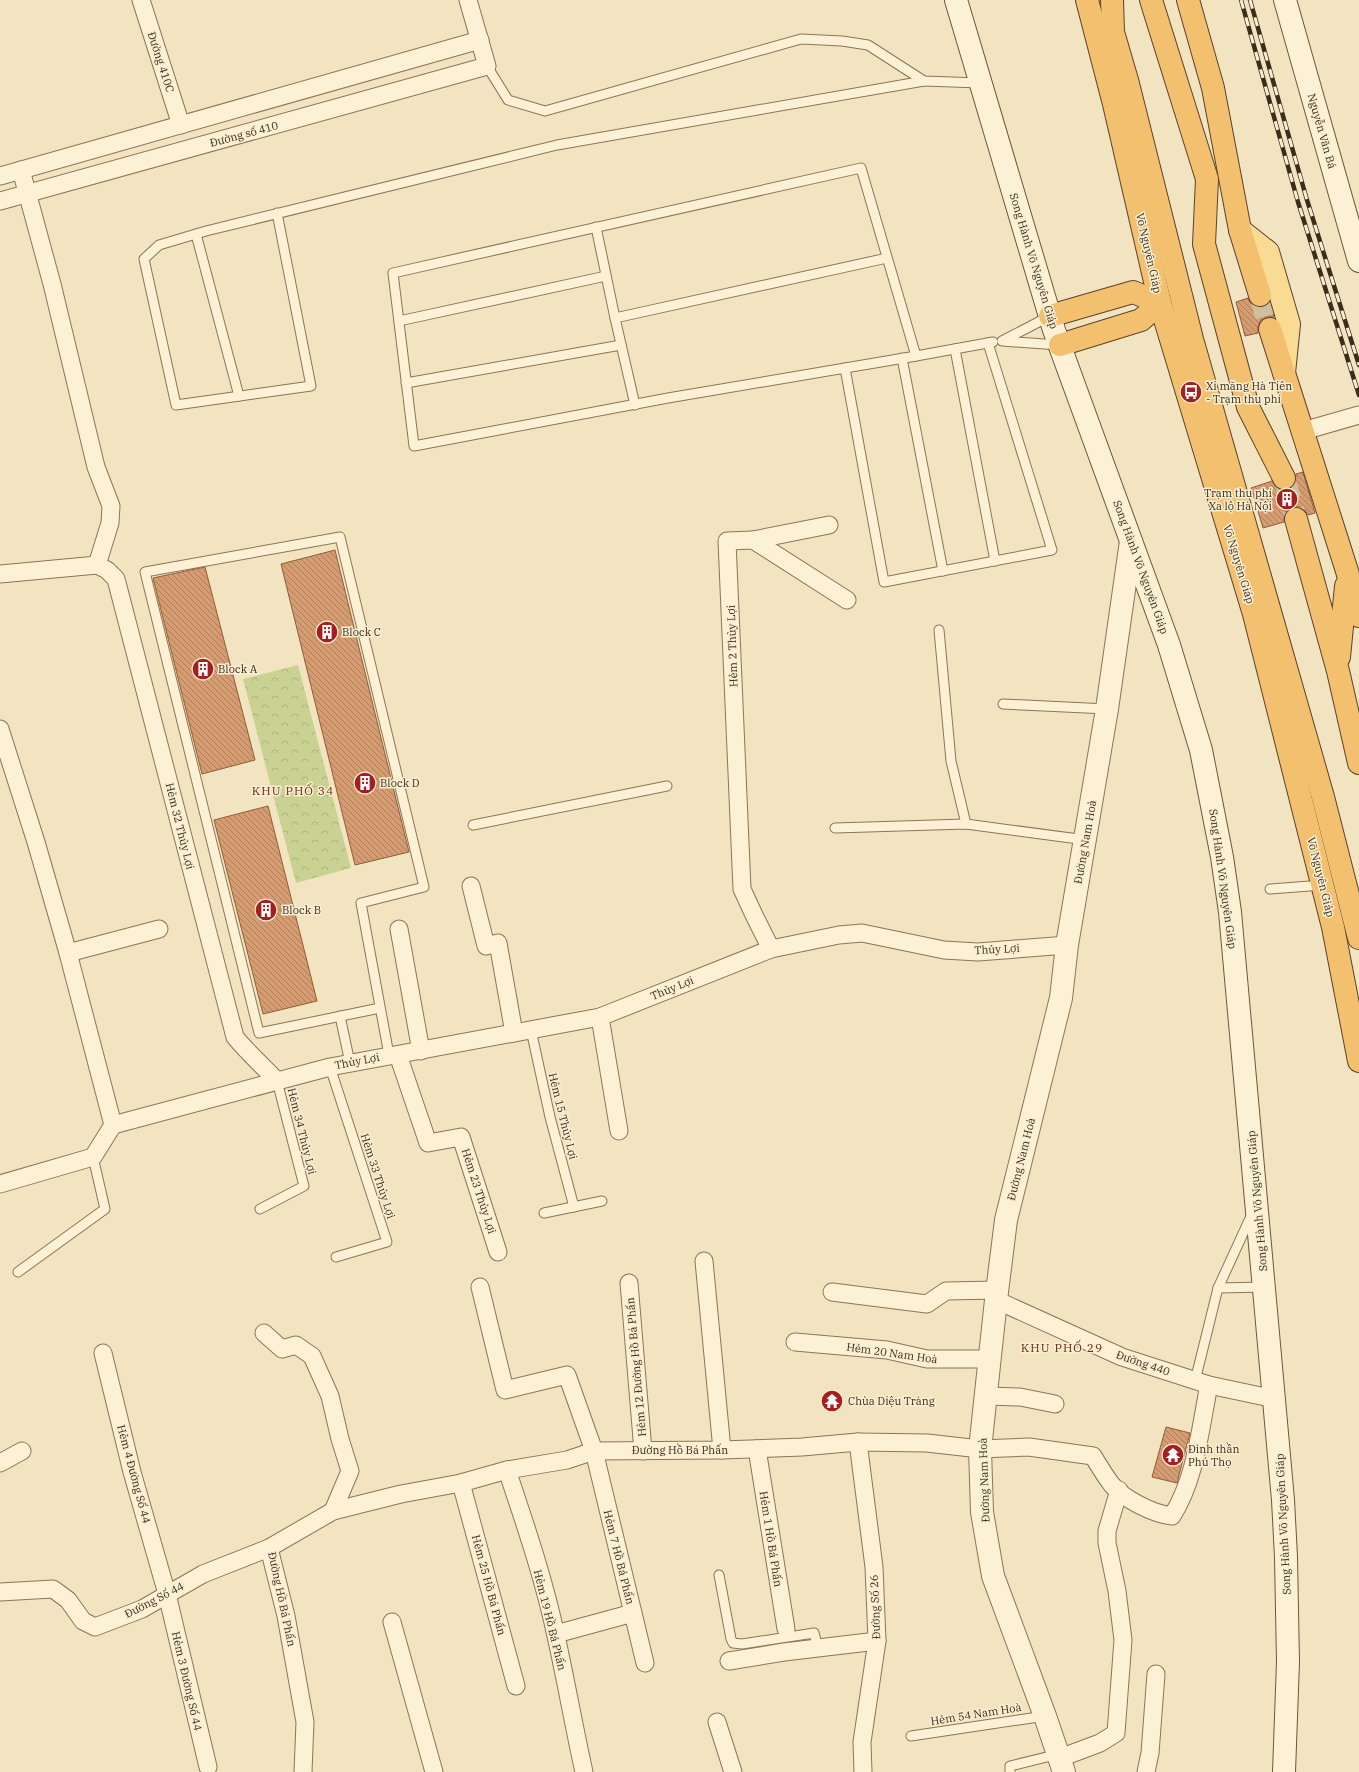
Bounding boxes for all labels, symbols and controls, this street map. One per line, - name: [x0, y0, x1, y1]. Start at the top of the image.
- street label: Đường 410C: [145, 30, 177, 94]
- street label: Nguyễn Văn Bá: [1305, 92, 1339, 170]
- street label: Đường số 410: [208, 118, 280, 150]
- street label: Song Hành Võ Nguyên Giáp: [1007, 191, 1061, 331]
- street label: Võ Nguyên Giáp: [1133, 211, 1165, 295]
- bus stop icon: Xi măng Hà Tiên - Trạm thu phí: [1178, 379, 1204, 405]
- place label: Xi măng Hà Tiên - Trạm thu phí: [1206, 379, 1292, 406]
- place label: Trạm thu phí Xa lộ Hà Nội: [1204, 486, 1273, 513]
- building icon: Trạm thu phí Xa lộ Hà Nội: [1274, 486, 1300, 512]
- street label: Song Hành Võ Nguyên Giáp: [1110, 498, 1172, 636]
- street label: Võ Nguyên Giáp: [1220, 523, 1258, 606]
- street label: Hẻm 2 Thủy Lợi: [724, 604, 740, 687]
- building icon: Block C: [314, 619, 340, 645]
- place label: Block C: [342, 625, 381, 639]
- building icon: Block A: [190, 656, 216, 682]
- place label: Block A: [218, 662, 258, 676]
- building icon: Block D: [352, 770, 378, 796]
- place label: Block D: [380, 776, 420, 790]
- street label: Hẻm 32 Thủy Lợi: [162, 781, 198, 871]
- district label: KHU PHỐ 34: [252, 782, 334, 798]
- street label: Đường Nam Hoà: [1071, 799, 1099, 885]
- street label: Song Hành Võ Nguyên Giáp: [1206, 808, 1240, 950]
- street label: Võ Nguyên Giáp: [1304, 836, 1338, 919]
- building icon: Block B: [253, 897, 279, 923]
- place label: Block B: [282, 903, 321, 917]
- street label: Thủy Lợi: [974, 941, 1021, 957]
- street label: Thủy Lợi: [648, 973, 696, 1003]
- street label: Thủy Lợi: [333, 1050, 381, 1072]
- street label: Hẻm 15 Thủy Lợi: [545, 1071, 581, 1161]
- street label: Hẻm 34 Thủy Lợi: [284, 1086, 320, 1176]
- street label: Đường Nam Hoà: [1004, 1116, 1038, 1202]
- street label: Song Hành Võ Nguyên Giáp: [1244, 1130, 1270, 1272]
- street label: Hẻm 33 Thủy Lợi: [358, 1132, 399, 1221]
- street label: Hẻm 23 Thủy Lợi: [459, 1147, 500, 1236]
- street label: Hẻm 12 Đường Hồ Bá Phấn: [623, 1297, 649, 1437]
- district label: KHU PHỐ 29: [1021, 1339, 1103, 1355]
- street label: Hẻm 20 Nam Hoà: [846, 1340, 938, 1366]
- street label: Đường 440: [1114, 1347, 1172, 1379]
- temple icon: Chùa Diệu Tràng: [819, 1388, 845, 1414]
- place label: Chùa Diệu Tràng: [848, 1394, 935, 1408]
- street label: Hẻm 4 Đường Số 44: [114, 1423, 154, 1525]
- street label: Đường Nam Hoà: [976, 1437, 992, 1523]
- temple icon: Đình thần Phú Thọ: [1160, 1442, 1186, 1468]
- place label: Đình thần Phú Thọ: [1188, 1442, 1239, 1469]
- street label: Đường Hồ Bá Phấn: [632, 1443, 728, 1457]
- street label: Song Hành Võ Nguyên Giáp: [1272, 1453, 1294, 1595]
- street label: Hẻm 1 Hồ Bá Phấn: [757, 1490, 785, 1588]
- street label: Hẻm 7 Hồ Bá Phấn: [600, 1508, 638, 1606]
- street label: Hẻm 25 Hồ Bá Phấn: [469, 1533, 509, 1637]
- street label: Đường Hồ Bá Phấn: [265, 1550, 299, 1648]
- street label: Hẻm 19 Hồ Bá Phấn: [531, 1568, 569, 1672]
- street label: Đường Số 26: [867, 1574, 883, 1640]
- street label: Đường Số 44: [122, 1579, 186, 1621]
- street label: Hẻm 3 Đường Số 44: [169, 1630, 205, 1732]
- street label: Hẻm 54 Nam Hoà: [930, 1700, 1022, 1728]

